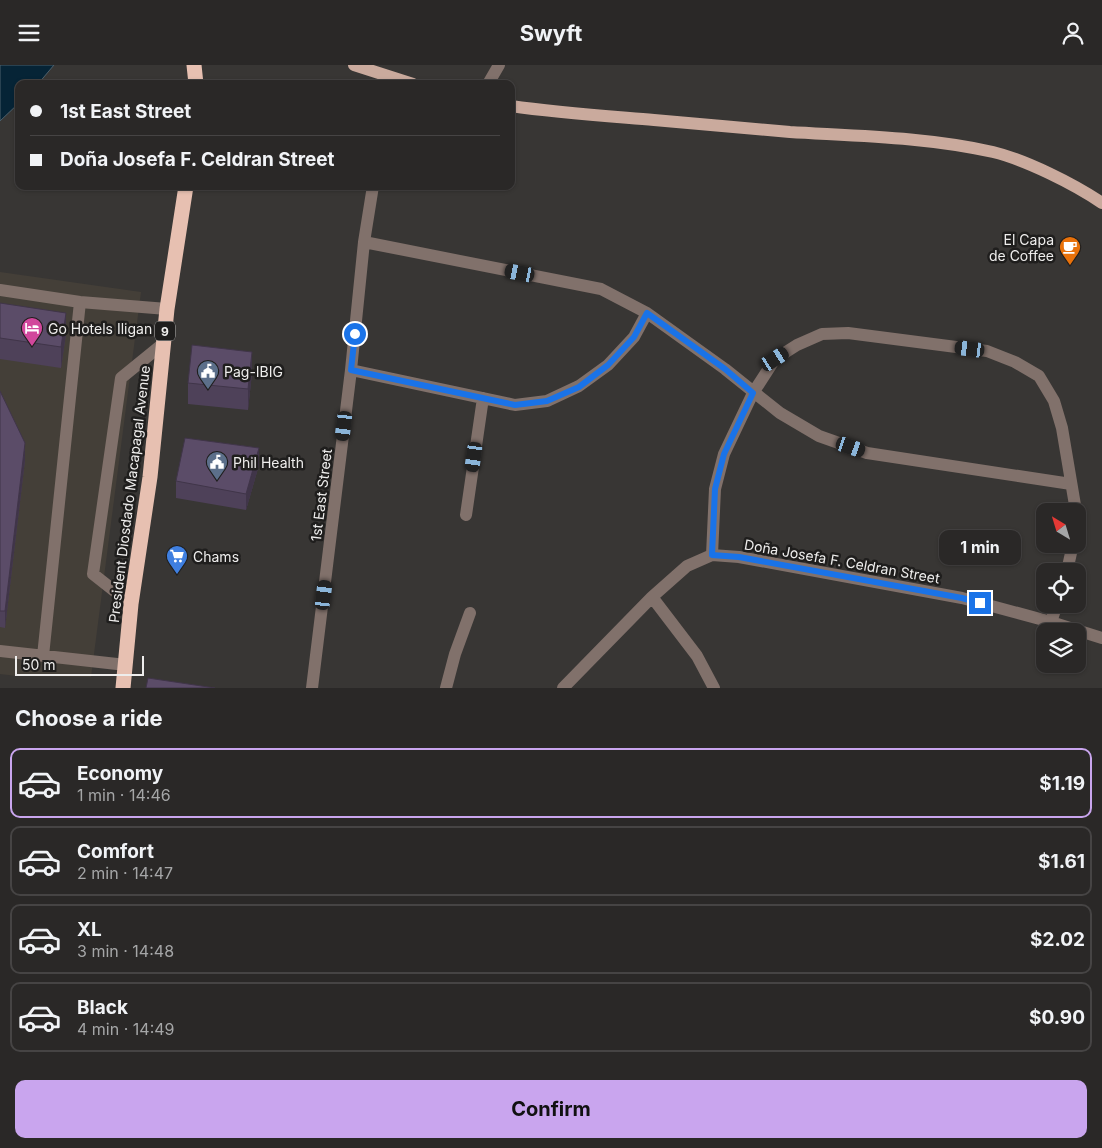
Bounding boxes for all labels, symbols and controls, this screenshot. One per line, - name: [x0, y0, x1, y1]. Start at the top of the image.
- icon: menu: [15, 19, 43, 47]
- icon: person: [1059, 19, 1087, 47]
- text: Swyft: [520, 20, 582, 46]
- text: 1st East Street: [60, 100, 191, 123]
- text: Doña Josefa F. Celdran Street: [60, 148, 335, 171]
- place label: El Capa de Coffee: [989, 231, 1054, 264]
- cafe icon: El Capa de Coffee: [1058, 235, 1082, 266]
- car: [503, 263, 536, 283]
- hotel icon: Go Hotels Iligan: [20, 316, 44, 347]
- place label: Go Hotels Iligan: [48, 320, 152, 337]
- road number: 9: [155, 321, 175, 341]
- route start: [344, 323, 366, 345]
- car: [954, 340, 985, 358]
- car: [758, 345, 791, 373]
- public building icon: Pag-IBIG: [196, 359, 220, 390]
- place label: Pag-IBIG: [224, 363, 283, 380]
- street label: President Diosdado Macapagal Avenue: [105, 364, 153, 624]
- car: [334, 410, 353, 442]
- car: [834, 435, 867, 459]
- car: [464, 441, 483, 473]
- street label: 1st East Street: [307, 447, 335, 542]
- public building icon: Phil Health: [205, 450, 229, 481]
- place label: Phil Health: [233, 454, 304, 471]
- north arrow: [1036, 503, 1086, 553]
- map controls: [1036, 503, 1086, 673]
- callout: 1 min: [939, 531, 1021, 565]
- street label: Doña Josefa F. Celdran Street: [743, 535, 941, 587]
- text: 1 min: [960, 537, 1000, 557]
- supermarket icon: Chams: [165, 544, 189, 575]
- place label: Chams: [193, 548, 239, 565]
- button: locate: [1036, 563, 1086, 613]
- car: [314, 579, 333, 611]
- route end: [969, 592, 991, 614]
- button: layers: [1036, 623, 1086, 673]
- scale bar: [15, 653, 144, 676]
- text: 50 m: [22, 656, 56, 673]
- text: Choose a ride: [15, 705, 163, 731]
- icon: car: [17, 761, 62, 806]
- text: Economy: [77, 762, 163, 785]
- text: $1.19: [1039, 772, 1085, 795]
- text: 1 min · 14:46: [77, 785, 171, 805]
- icon: car: [17, 839, 62, 884]
- text: Comfort: [77, 840, 154, 863]
- text: $1.61: [1038, 850, 1085, 873]
- text: 2 min · 14:47: [77, 863, 173, 883]
- icon: car: [17, 917, 62, 962]
- text: XL: [77, 918, 102, 941]
- text: $2.02: [1030, 928, 1085, 951]
- text: 3 min · 14:48: [77, 941, 174, 961]
- icon: car: [17, 995, 62, 1040]
- text: Black: [77, 996, 128, 1019]
- text: $0.90: [1029, 1006, 1085, 1029]
- text: 4 min · 14:49: [77, 1019, 175, 1039]
- button: Confirm: [15, 1080, 1087, 1138]

